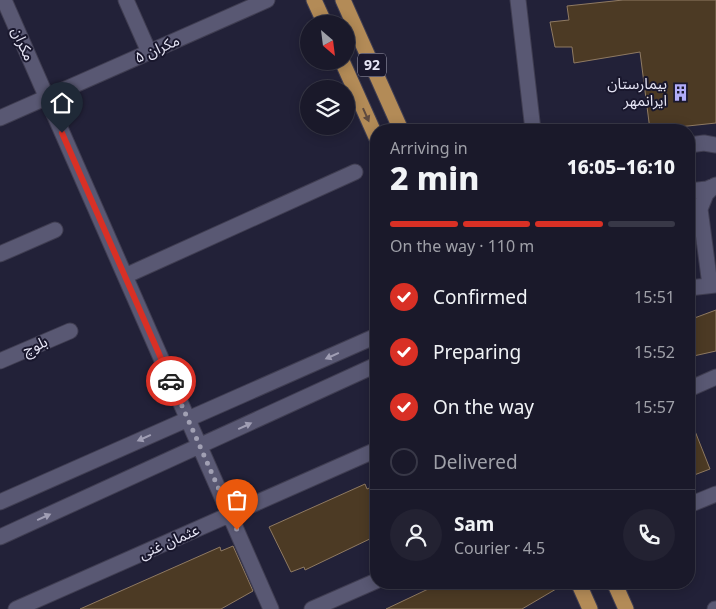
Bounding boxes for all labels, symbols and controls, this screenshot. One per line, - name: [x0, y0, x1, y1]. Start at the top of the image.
- north arrow: [300, 15, 355, 70]
- map controls: [300, 15, 355, 135]
- street label: مکران: [8, 24, 40, 64]
- street label: مکران ۵: [131, 29, 182, 67]
- road number: 92: [358, 54, 386, 76]
- place label: بیمارستان ایرانمهر: [607, 73, 667, 110]
- button: layers: [300, 80, 355, 135]
- pin: [41, 82, 83, 133]
- building icon: بیمارستان ایرانمهر: [671, 83, 691, 103]
- icon: home: [48, 89, 76, 117]
- one-way arrow: [363, 108, 371, 122]
- text: Arriving in: [390, 137, 468, 159]
- text: 16:05–16:10: [567, 154, 675, 180]
- text: 2 min: [390, 156, 479, 199]
- text: On the way · 110 m: [390, 235, 534, 257]
- icon: check: [390, 283, 418, 311]
- text: Confirmed: [433, 284, 528, 310]
- text: 15:51: [634, 286, 675, 308]
- street label: بلوچ: [19, 331, 52, 362]
- icon: check: [390, 338, 418, 366]
- text: Preparing: [433, 339, 521, 365]
- text: 15:52: [634, 341, 675, 363]
- one-way arrow: [325, 352, 339, 360]
- courier: [146, 356, 196, 406]
- icon: car: [157, 367, 185, 395]
- icon: check: [390, 393, 418, 421]
- text: On the way: [433, 394, 534, 420]
- text: 15:57: [634, 396, 675, 418]
- one-way arrow: [237, 422, 252, 430]
- one-way arrow: [137, 435, 151, 443]
- text: Delivered: [433, 449, 518, 475]
- pin: [216, 479, 258, 530]
- icon: bag: [223, 486, 251, 514]
- button: person: [390, 509, 442, 561]
- button: phone: [623, 509, 675, 561]
- text: Sam: [454, 511, 494, 537]
- one-way arrow: [37, 512, 51, 520]
- street label: عثمان غنی: [135, 519, 202, 563]
- text: Courier · 4.5: [454, 537, 545, 559]

